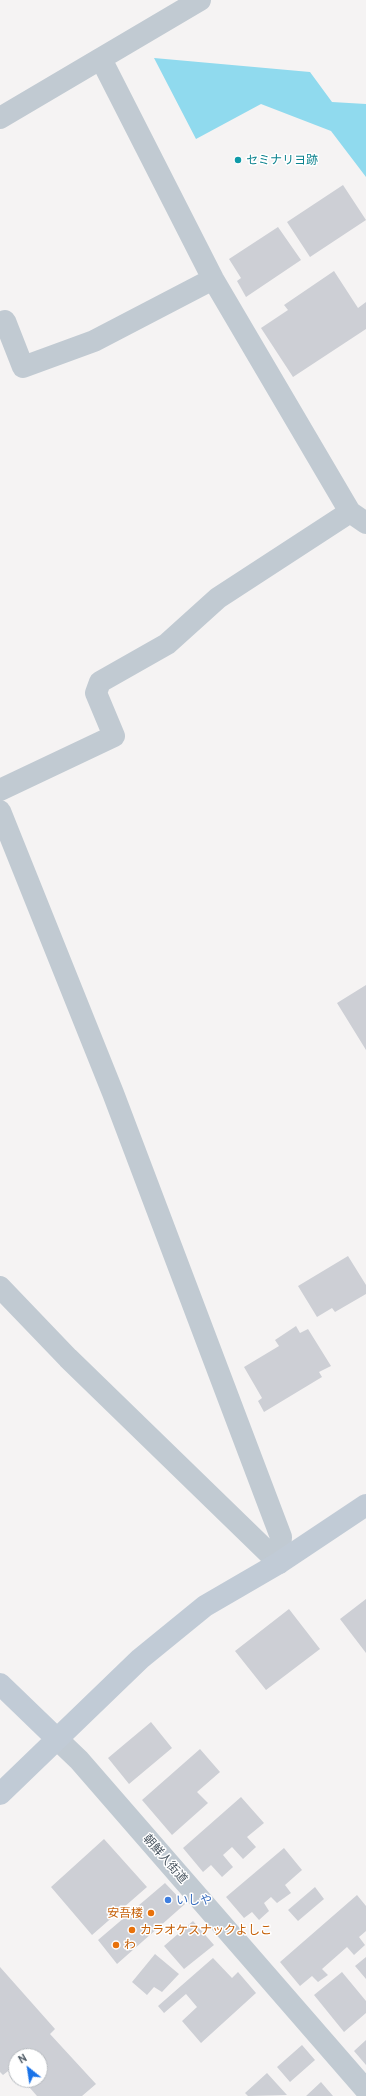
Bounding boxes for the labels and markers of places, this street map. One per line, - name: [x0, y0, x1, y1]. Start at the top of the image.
- place label: セミナリヨ跡: [246, 153, 318, 167]
- marker: セミナリヨ跡: [233, 155, 243, 165]
- place label: いしや: [176, 1893, 212, 1907]
- marker: いしや: [163, 1895, 173, 1905]
- place label: 安吾楼: [107, 1906, 143, 1920]
- marker: 安吾楼: [146, 1908, 156, 1918]
- place label: カラオケスナックよしこ: [140, 1923, 272, 1937]
- marker: カラオケスナックよしこ: [127, 1925, 137, 1935]
- place label: わ: [124, 1938, 136, 1952]
- marker: わ: [111, 1940, 121, 1950]

